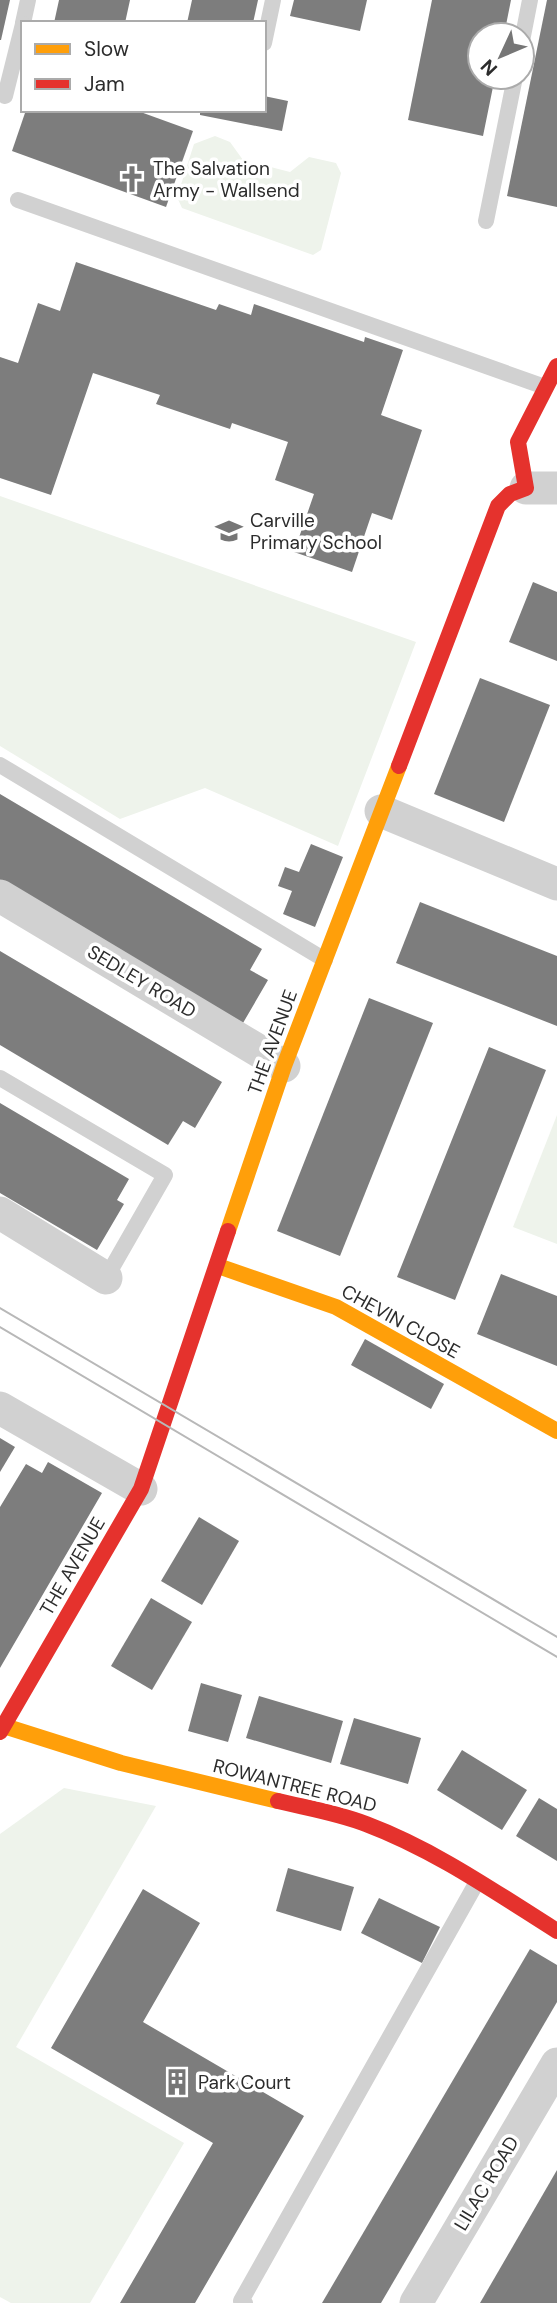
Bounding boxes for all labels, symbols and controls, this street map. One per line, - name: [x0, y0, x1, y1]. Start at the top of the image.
- legend: [21, 21, 266, 112]
- north arrow: [466, 21, 536, 91]
- text: Slow: [84, 35, 129, 63]
- text: N: [475, 54, 503, 81]
- text: Jam: [84, 70, 125, 98]
- place label: The Salvation Army - Wallsend: [153, 156, 300, 203]
- church icon: The Salvation Army - Wallsend: [117, 164, 147, 194]
- place label: Carville Primary School: [250, 508, 382, 555]
- school or university icon: Carville Primary School: [214, 516, 244, 546]
- street label: SEDLEY ROAD: [83, 939, 201, 1024]
- street label: THE AVENUE: [242, 986, 303, 1098]
- street label: CHEVIN CLOSE: [337, 1279, 464, 1364]
- street label: THE AVENUE: [34, 1512, 111, 1620]
- street label: ROWANTREE ROAD: [211, 1753, 379, 1818]
- building icon: Park Court: [162, 2067, 192, 2097]
- place label: Park Court: [198, 2070, 291, 2095]
- street label: LILAC ROAD: [448, 2131, 524, 2235]

